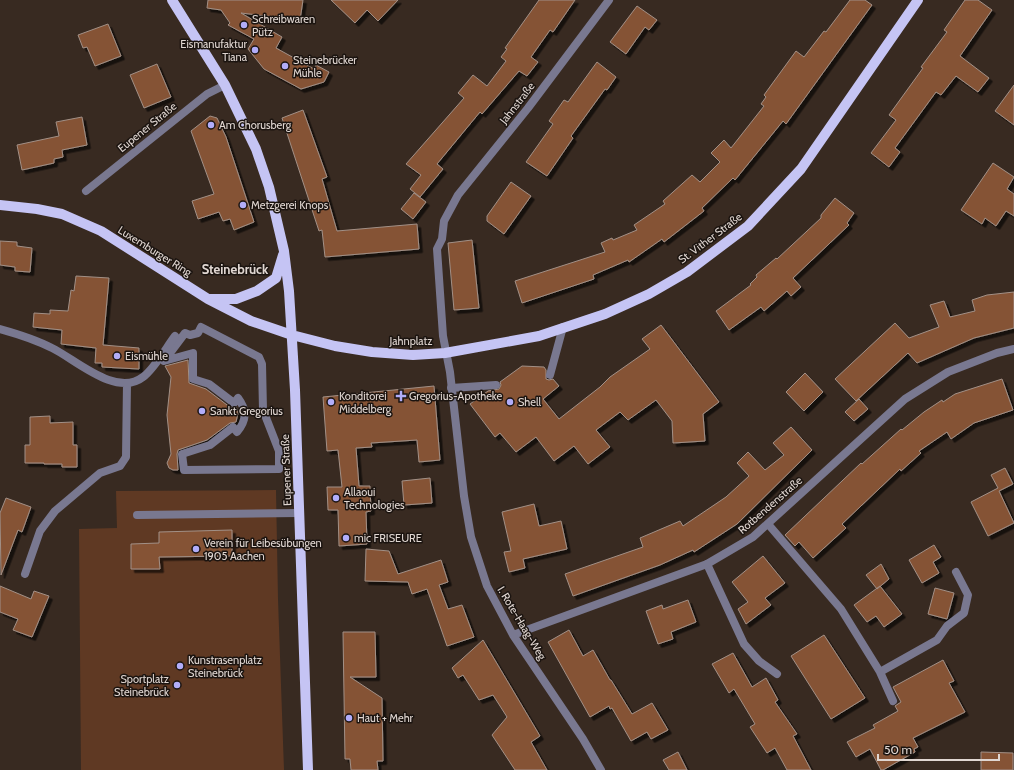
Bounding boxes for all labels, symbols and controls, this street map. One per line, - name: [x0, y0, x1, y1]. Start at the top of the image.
- place label: Schreibwaren Pütz: [252, 12, 315, 39]
- marker: Schreibwaren Pütz: [239, 20, 249, 30]
- place label: Eismanufaktur Tiana: [180, 37, 248, 64]
- marker: Eismanufaktur Tiana: [250, 45, 260, 55]
- place label: Steinebrücker Mühle: [293, 53, 357, 80]
- marker: Steinebrücker Mühle: [280, 61, 290, 71]
- street label: Jahnstraße: [496, 79, 538, 127]
- street label: Eupener Straße: [115, 99, 180, 155]
- place label: Am Chorusberg: [219, 118, 292, 132]
- marker: Am Chorusberg: [206, 120, 216, 130]
- place label: Metzgerei Knops: [251, 198, 329, 212]
- marker: Metzgerei Knops: [238, 200, 248, 210]
- street label: St. Vither Straße: [675, 209, 745, 266]
- street label: Luxemburger Ring: [116, 223, 195, 280]
- district label: Steinebrück: [202, 261, 269, 277]
- street label: Jahnplatz: [389, 334, 432, 348]
- place label: Eismühle: [125, 349, 168, 363]
- marker: Eismühle: [112, 351, 122, 361]
- place label: Konditorei Middelberg: [339, 389, 392, 416]
- place label: Gregorius-Apotheke: [409, 389, 502, 403]
- marker: Gregorius-Apotheke: [396, 391, 406, 401]
- place label: Shell: [518, 395, 542, 409]
- marker: Konditorei Middelberg: [326, 397, 336, 407]
- marker: Shell: [505, 397, 515, 407]
- place label: Sankt Gregorius: [210, 404, 283, 418]
- marker: Sankt Gregorius: [197, 406, 207, 416]
- street label: Eupener Straße: [278, 434, 294, 506]
- street label: Rotbendenstraße: [735, 473, 805, 537]
- place label: Allaoui Technologies: [344, 485, 405, 512]
- marker: Allaoui Technologies: [331, 493, 341, 503]
- place label: mic FRISEURE: [354, 531, 422, 545]
- marker: mic FRISEURE: [341, 533, 351, 543]
- place label: Verein für Leibesübungen 1905 Aachen: [204, 536, 322, 563]
- marker: Verein für Leibesübungen 1905 Aachen: [191, 544, 201, 554]
- street label: I. Rote-Haag-Weg: [495, 584, 550, 663]
- place label: Kunstrasenplatz Steinebrück: [188, 653, 262, 680]
- marker: Kunstrasenplatz Steinebrück: [175, 661, 185, 671]
- place label: Sportplatz Steinebrück: [114, 672, 169, 699]
- marker: Sportplatz Steinebrück: [172, 680, 182, 690]
- place label: Haut + Mehr: [357, 711, 414, 725]
- marker: Haut + Mehr: [344, 713, 354, 723]
- scale bar: [878, 736, 999, 762]
- text: 50 m: [884, 742, 912, 757]

